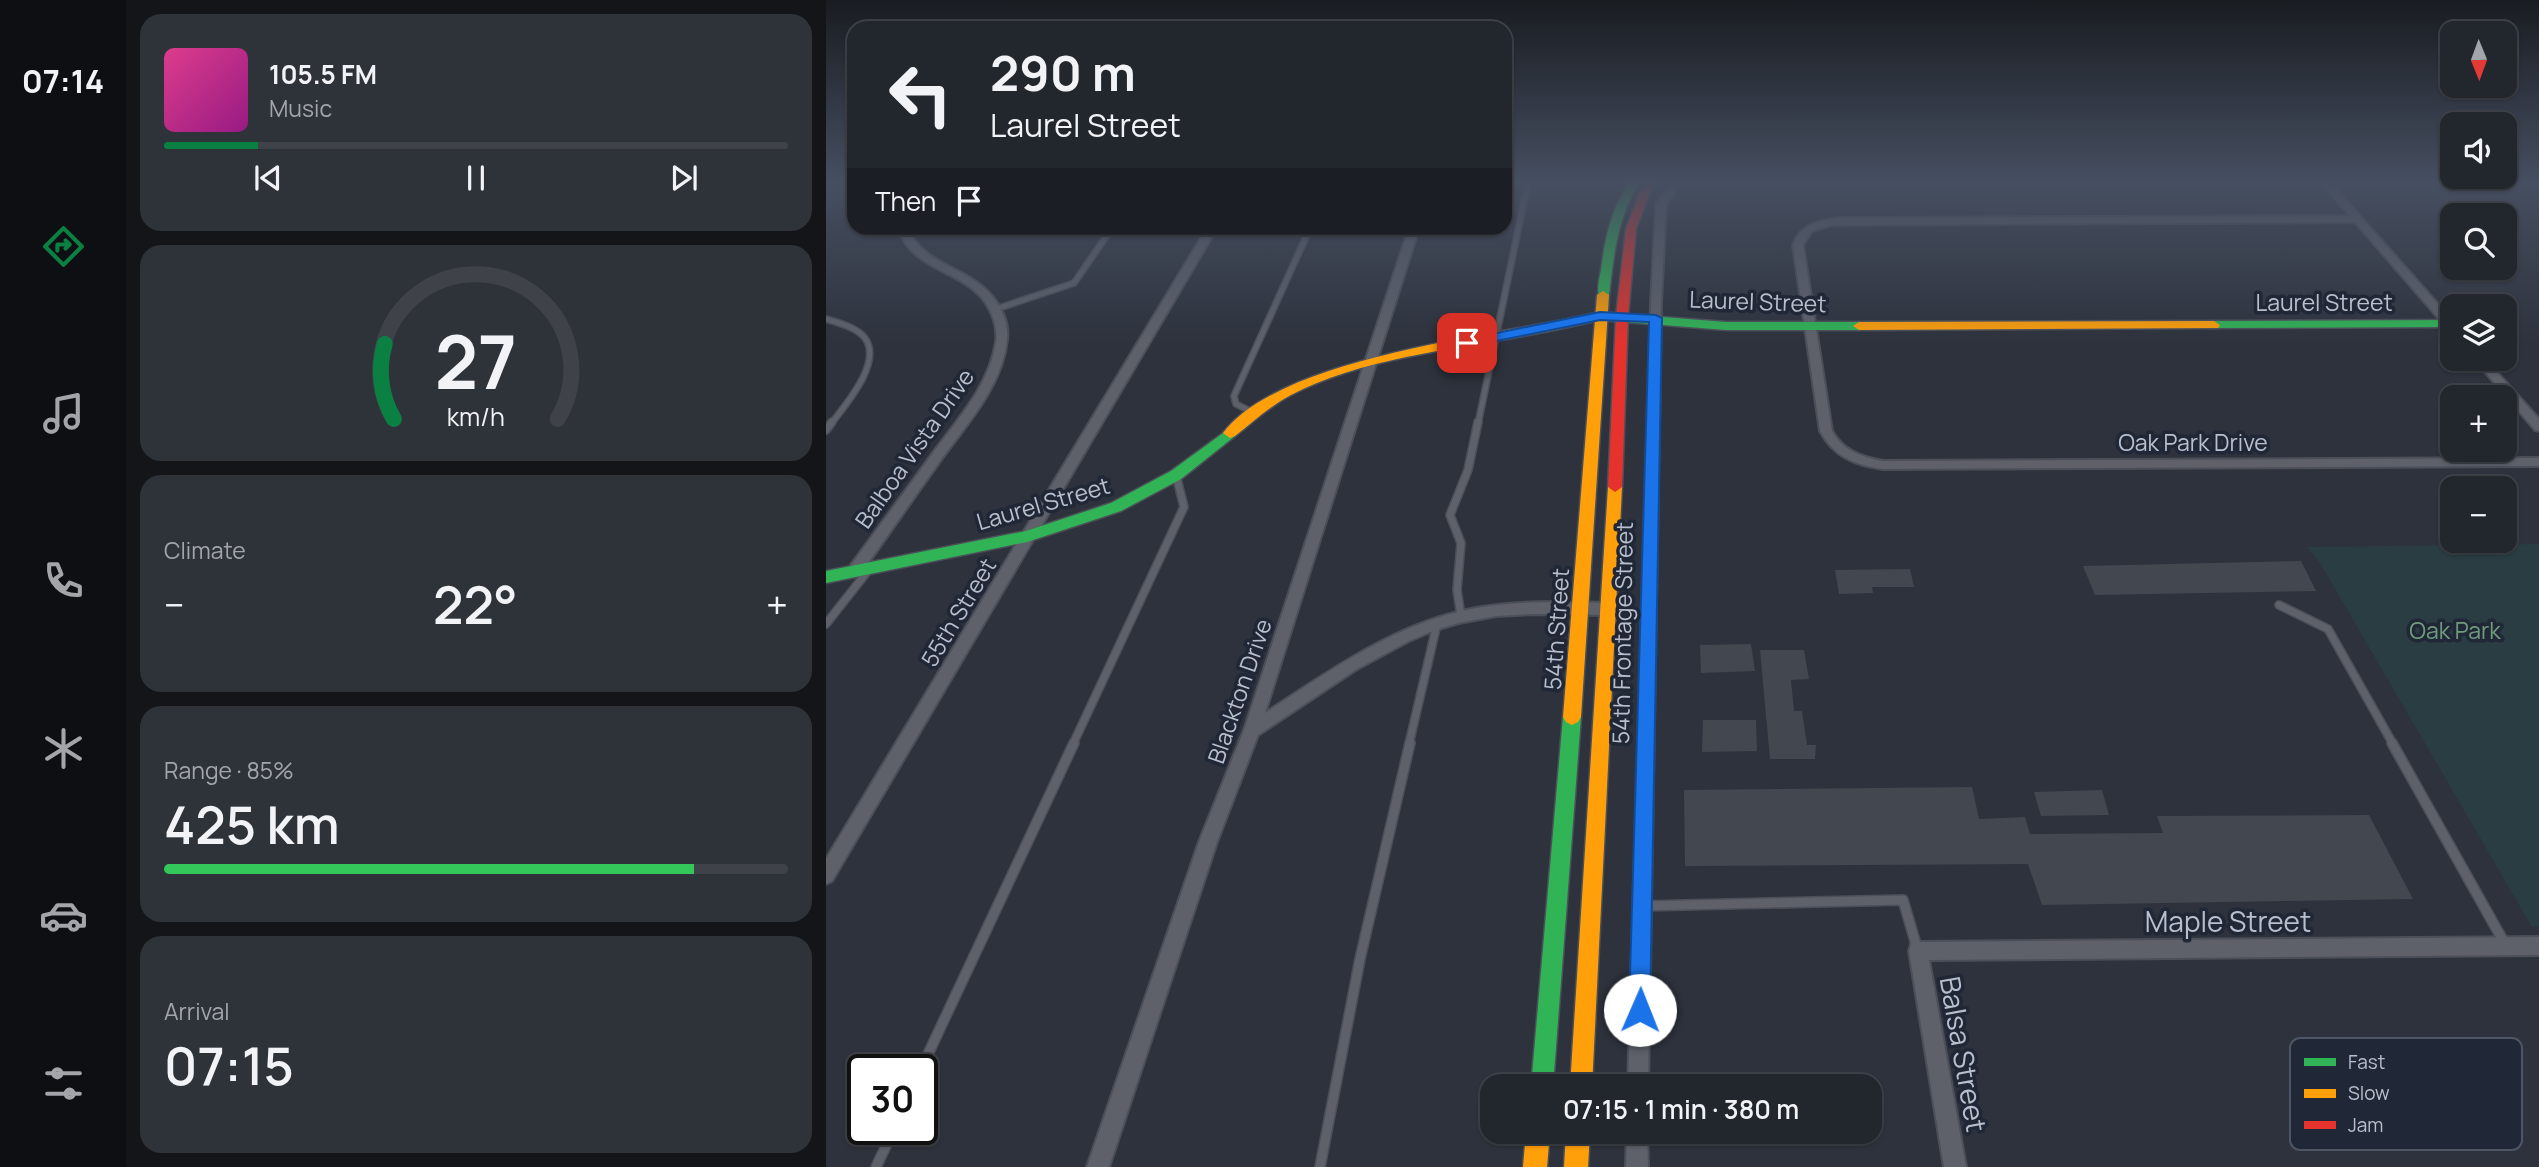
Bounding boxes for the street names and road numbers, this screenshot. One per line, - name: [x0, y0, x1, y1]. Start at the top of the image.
- street label: Laurel Street: [1689, 283, 1827, 319]
- street label: Laurel Street: [2255, 286, 2393, 318]
- street label: Balboa Vista Drive: [847, 362, 981, 534]
- street label: Oak Park Drive: [2118, 426, 2268, 458]
- street label: Laurel Street: [973, 469, 1113, 537]
- street label: 54th Frontage Street: [1604, 522, 1640, 744]
- street label: 55th Street: [913, 552, 1003, 672]
- street label: 54th Street: [1536, 567, 1576, 691]
- street label: Blackton Drive: [1199, 615, 1279, 767]
- street label: Maple Street: [2145, 902, 2311, 940]
- street label: Balsa Street: [1932, 973, 1996, 1135]

